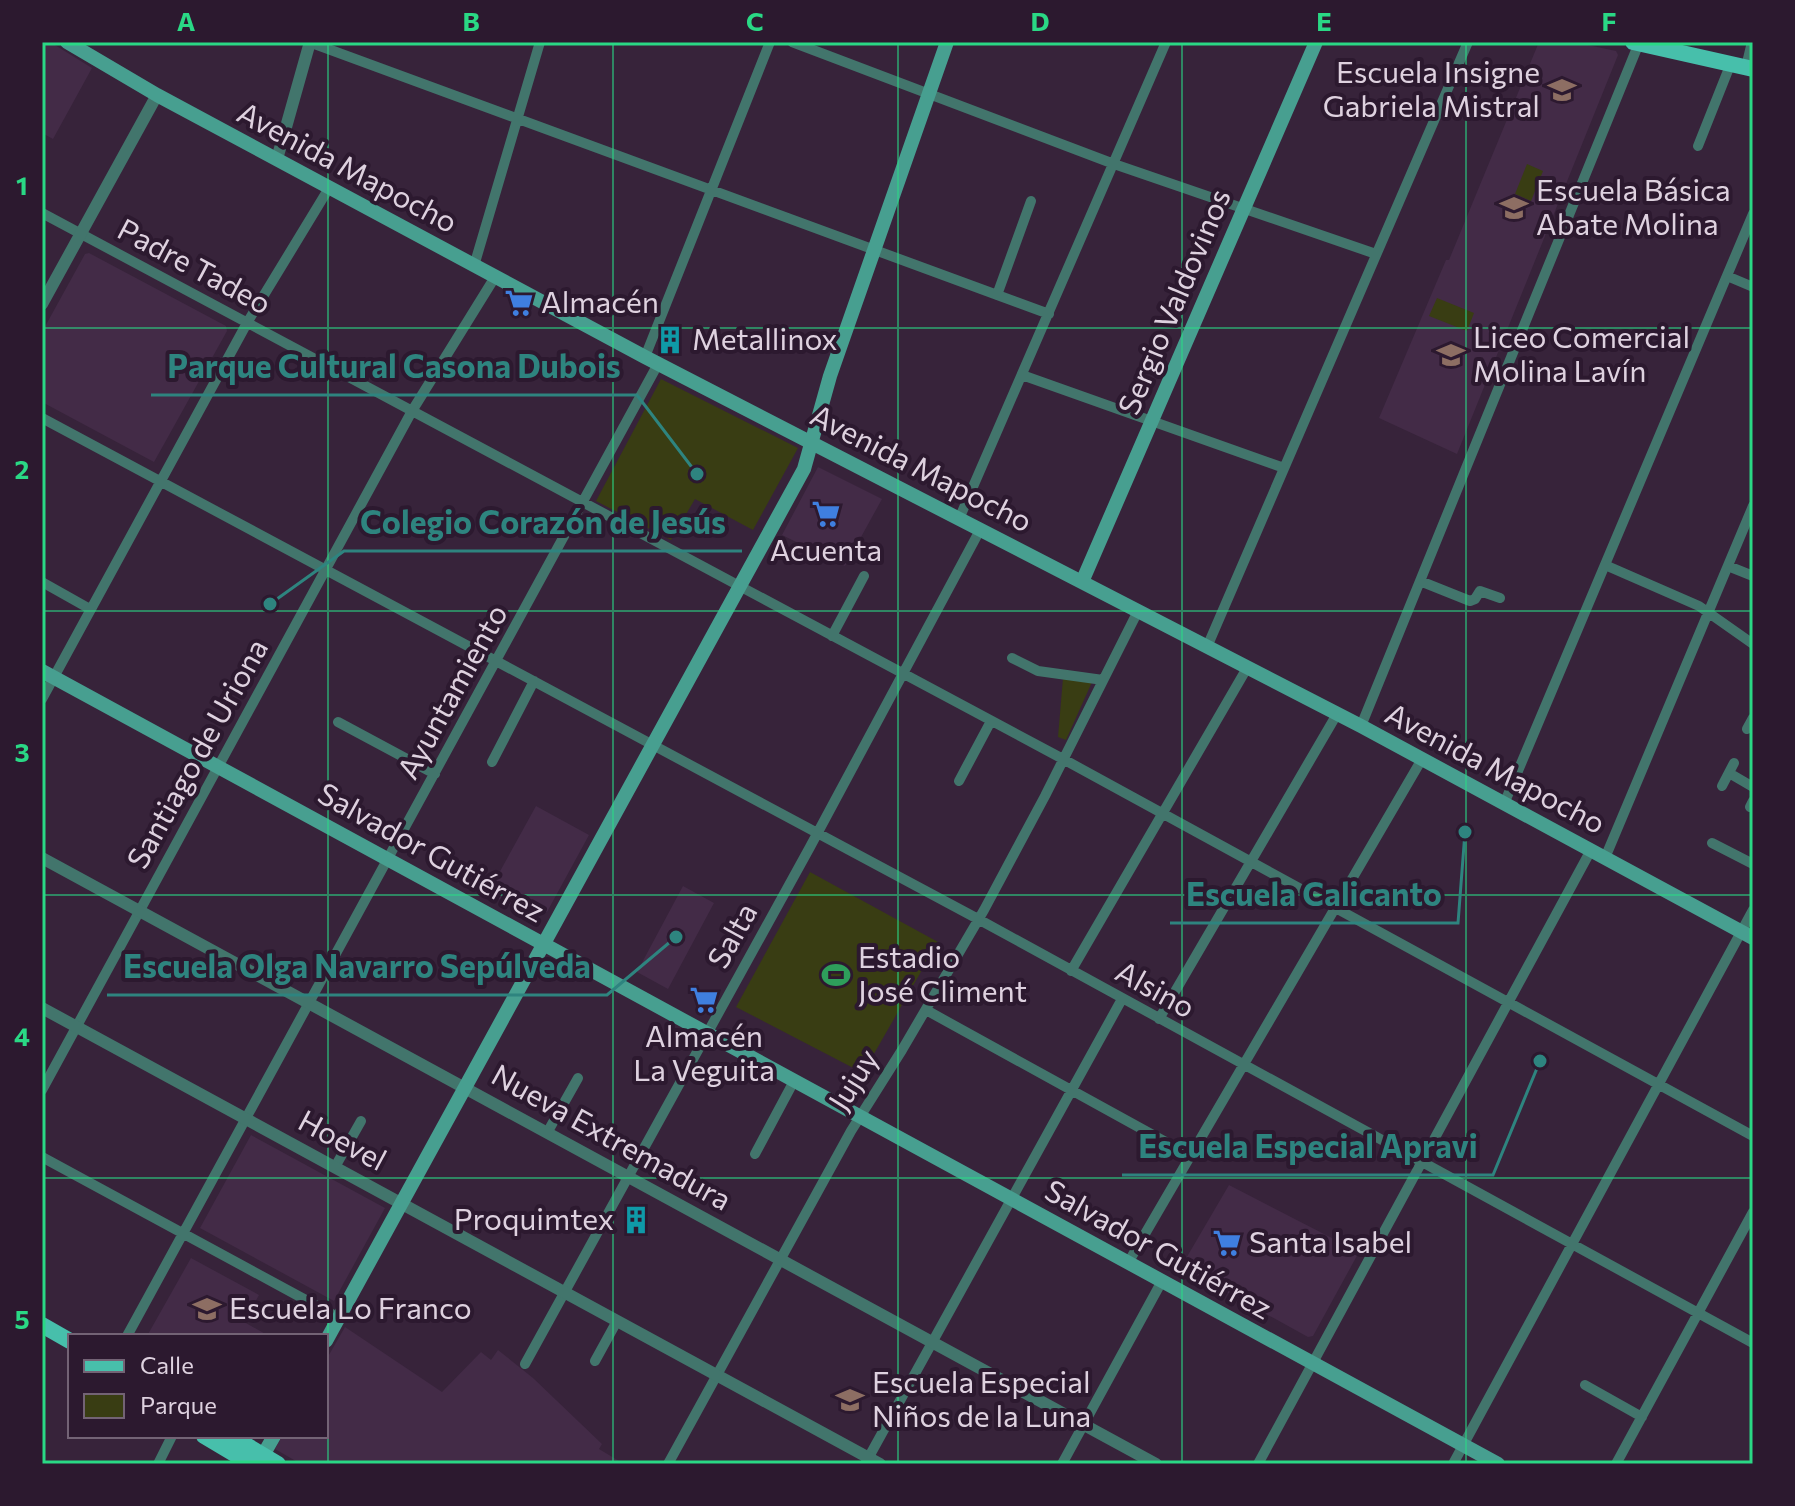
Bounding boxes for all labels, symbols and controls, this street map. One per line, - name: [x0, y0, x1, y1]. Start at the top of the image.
- text: A: [177, 5, 196, 36]
- text: B: [462, 5, 480, 36]
- text: C: [746, 5, 764, 36]
- text: D: [1030, 5, 1050, 36]
- text: E: [1316, 5, 1332, 36]
- text: F: [1601, 5, 1617, 36]
- place label: Escuela Insigne Gabriela Mistral: [1323, 52, 1540, 123]
- school or university icon: Escuela Insigne Gabriela Mistral: [1547, 75, 1577, 105]
- street label: Avenida Mapocho: [232, 92, 464, 239]
- text: 1: [16, 169, 28, 200]
- place label: Escuela Básica Abate Molina: [1536, 170, 1731, 241]
- street label: Sergio Valdovinos: [1108, 183, 1237, 419]
- school or university icon: Escuela Básica Abate Molina: [1499, 193, 1529, 223]
- street label: Padre Tadeo: [112, 209, 278, 321]
- place label: Almacén: [541, 282, 659, 319]
- supermarket icon: Almacén: [504, 288, 534, 318]
- place label: Liceo Comercial Molina Lavín: [1473, 317, 1690, 388]
- place label: Metallinox: [692, 319, 838, 356]
- building icon: Metallinox: [655, 325, 685, 355]
- callout: Parque Cultural Casona Dubois: [151, 339, 637, 395]
- school or university icon: Liceo Comercial Molina Lavín: [1436, 340, 1466, 370]
- text: Parque Cultural Casona Dubois: [167, 345, 621, 385]
- street label: Avenida Mapocho: [805, 395, 1039, 539]
- text: 2: [15, 453, 29, 484]
- callout: Colegio Corazón de Jesús: [344, 495, 742, 551]
- supermarket icon: Acuenta: [811, 499, 841, 529]
- text: Colegio Corazón de Jesús: [360, 501, 726, 541]
- place label: Acuenta: [770, 530, 882, 567]
- street label: Ayuntamiento: [388, 597, 514, 785]
- street label: Santiago de Uriona: [117, 631, 274, 874]
- street label: Avenida Mapocho: [1380, 693, 1612, 840]
- text: 3: [14, 736, 30, 767]
- street label: Salvador Gutiérrez: [312, 773, 552, 928]
- callout: Escuela Calicanto: [1170, 867, 1458, 923]
- text: Escuela Calicanto: [1186, 873, 1442, 913]
- street label: Salta: [698, 896, 764, 974]
- place label: Estadio José Climent: [858, 937, 1027, 1008]
- callout: Escuela Olga Navarro Sepúlveda: [107, 939, 607, 995]
- text: Escuela Olga Navarro Sepúlveda: [123, 945, 591, 985]
- street label: Alsino: [1110, 951, 1202, 1025]
- sports icon: Estadio José Climent: [821, 960, 851, 990]
- supermarket icon: Almacén La Veguita: [689, 985, 719, 1015]
- place label: Almacén La Veguita: [633, 1016, 775, 1087]
- text: 4: [14, 1020, 30, 1051]
- street label: Jujuy: [819, 1041, 885, 1116]
- street label: Nueva Extremadura: [486, 1055, 738, 1217]
- street label: Hoevel: [293, 1100, 393, 1177]
- callout: Escuela Especial Apravi: [1122, 1119, 1493, 1175]
- text: Escuela Especial Apravi: [1138, 1125, 1478, 1165]
- street label: Salvador Gutiérrez: [1039, 1170, 1279, 1325]
- place label: Proquimtex: [454, 1199, 614, 1236]
- building icon: Proquimtex: [621, 1205, 651, 1235]
- place label: Santa Isabel: [1249, 1222, 1412, 1259]
- supermarket icon: Santa Isabel: [1212, 1228, 1242, 1258]
- place label: Escuela Lo Franco: [229, 1288, 472, 1325]
- school or university icon: Escuela Lo Franco: [192, 1294, 222, 1324]
- text: 5: [14, 1303, 30, 1334]
- legend: [68, 1334, 328, 1438]
- text: Calle: [140, 1350, 194, 1379]
- place label: Escuela Especial Niños de la Luna: [872, 1362, 1091, 1433]
- school or university icon: Escuela Especial Niños de la Luna: [835, 1385, 865, 1415]
- text: Parque: [140, 1390, 217, 1419]

